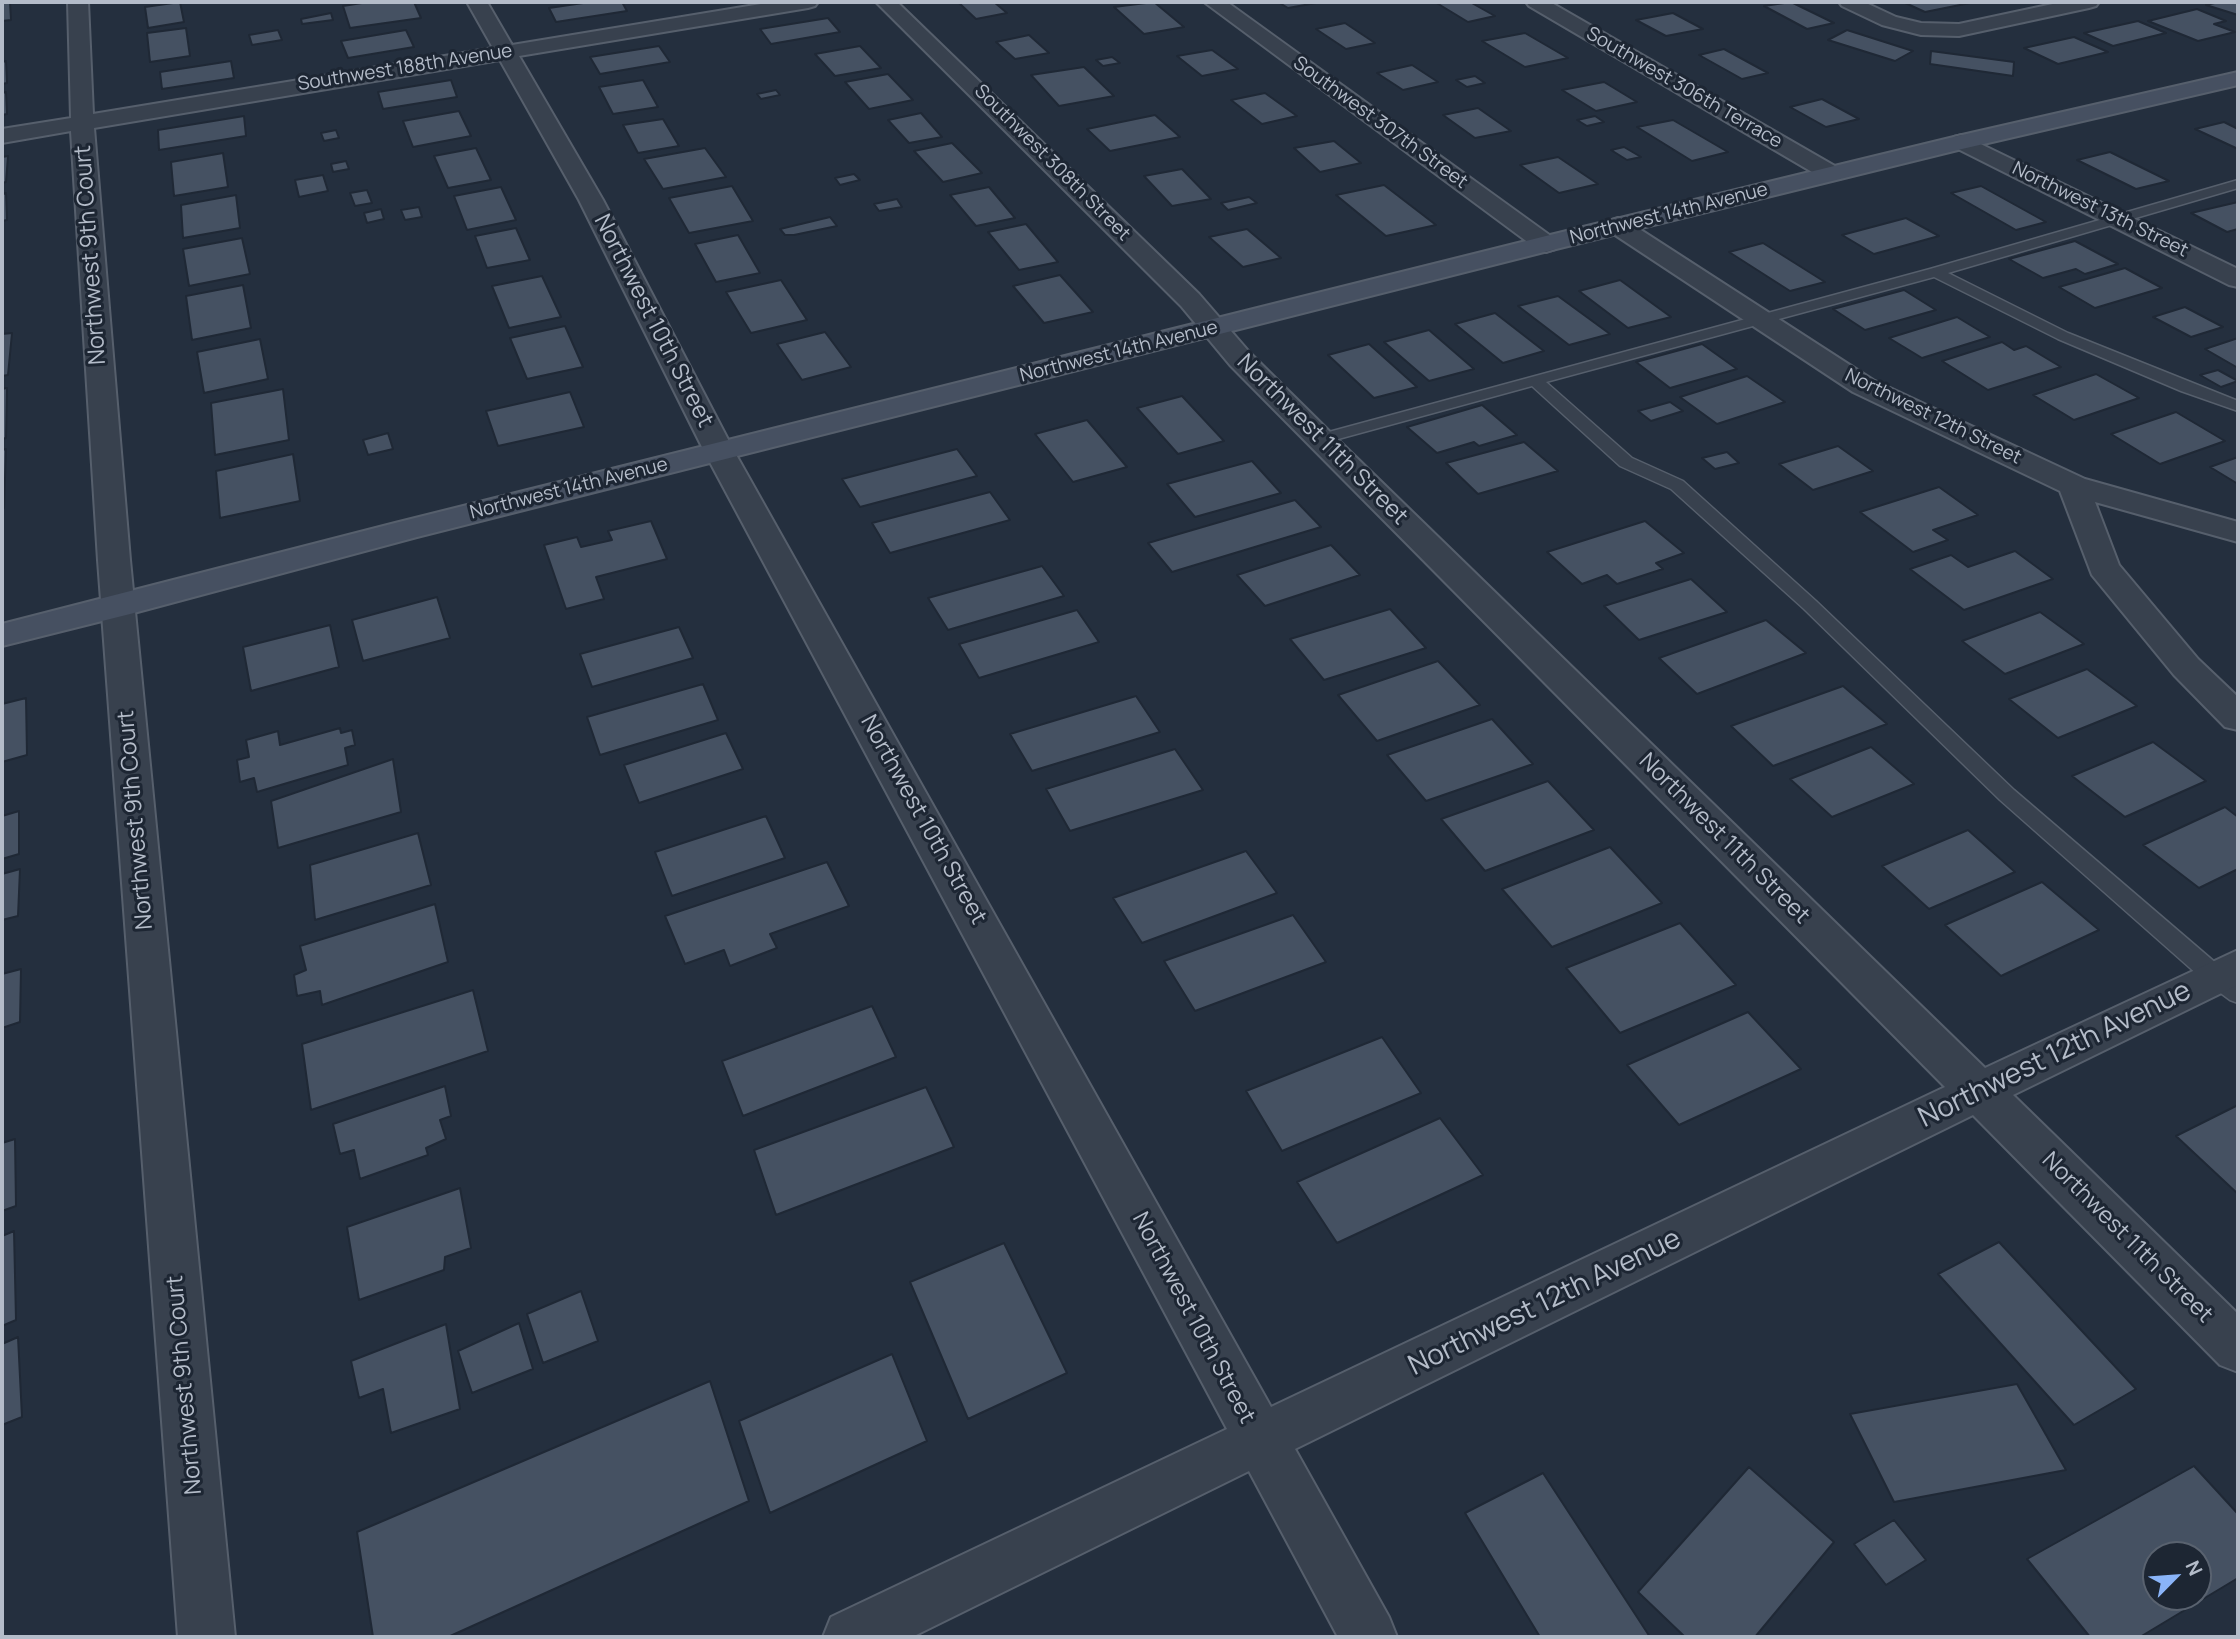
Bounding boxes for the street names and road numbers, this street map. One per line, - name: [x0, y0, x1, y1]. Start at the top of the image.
- street label: Southwest 306th Terrace: [1582, 22, 1786, 154]
- street label: Southwest 188th Avenue: [296, 40, 514, 96]
- street label: Southwest 307th Street: [1288, 52, 1472, 194]
- street label: Southwest 308th Street: [969, 80, 1135, 246]
- street label: Northwest 9th Court: [70, 144, 112, 366]
- street label: Northwest 13th Street: [2008, 157, 2192, 263]
- street label: Northwest 14th Avenue: [1568, 178, 1770, 250]
- street label: Northwest 10th Street: [587, 210, 719, 432]
- street label: Northwest 14th Avenue: [1018, 316, 1220, 388]
- street label: Northwest 11th Street: [1231, 349, 1413, 531]
- street label: Northwest 12th Street: [1841, 364, 2025, 470]
- street label: Northwest 14th Avenue: [468, 453, 670, 525]
- street label: Northwest 9th Court: [113, 709, 159, 931]
- street label: Northwest 10th Street: [854, 711, 992, 929]
- street label: Northwest 11th Street: [1633, 748, 1815, 930]
- street label: Northwest 12th Avenue: [1913, 974, 2197, 1136]
- street label: Northwest 11th Street: [2036, 1147, 2218, 1329]
- street label: Northwest 10th Street: [1126, 1208, 1260, 1428]
- street label: Northwest 12th Avenue: [1403, 1222, 1687, 1384]
- street label: Northwest 9th Court: [162, 1274, 208, 1496]

